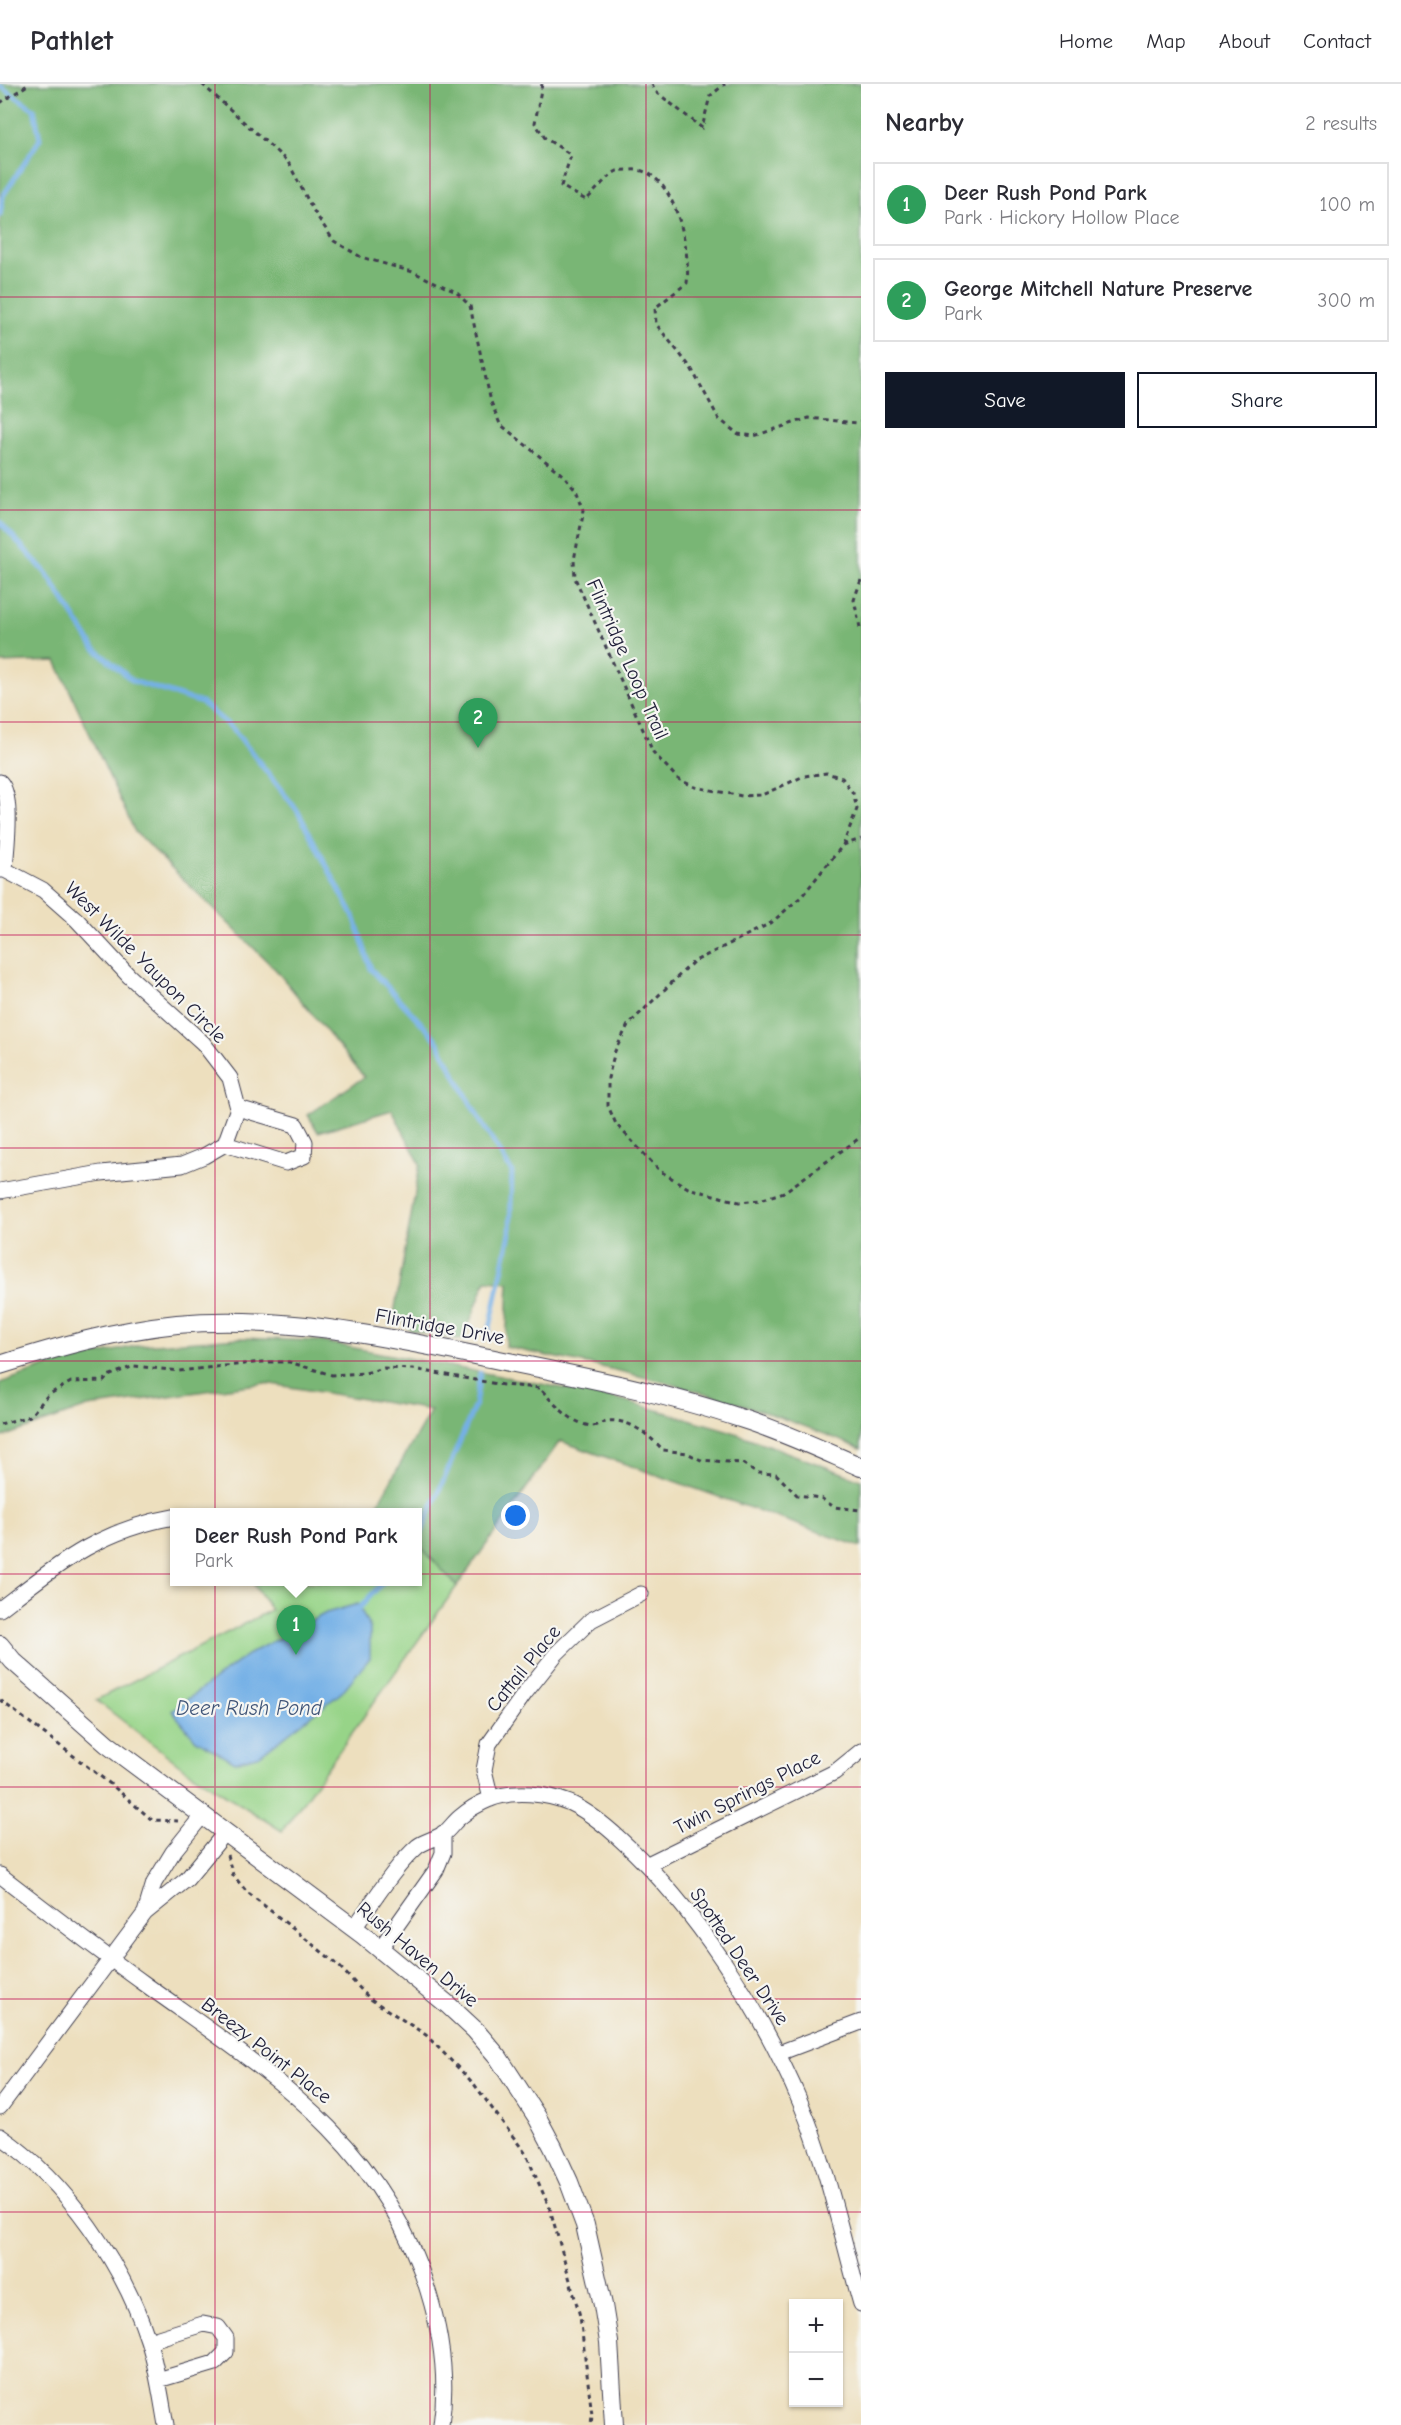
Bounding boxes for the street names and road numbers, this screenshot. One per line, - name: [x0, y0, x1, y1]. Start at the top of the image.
- street label: Flintridge Loop Trail: [582, 576, 673, 743]
- street label: West Wilde Yaupon Circle: [60, 877, 231, 1048]
- street label: Flintridge Drive: [374, 1304, 506, 1349]
- street label: Cattail Place: [481, 1620, 565, 1716]
- street label: Twin Springs Place: [670, 1746, 824, 1839]
- street label: Spotted Deer Drive: [685, 1883, 794, 2029]
- street label: Rush Haven Drive: [352, 1897, 483, 2012]
- street label: Breezy Point Place: [197, 1992, 336, 2108]

